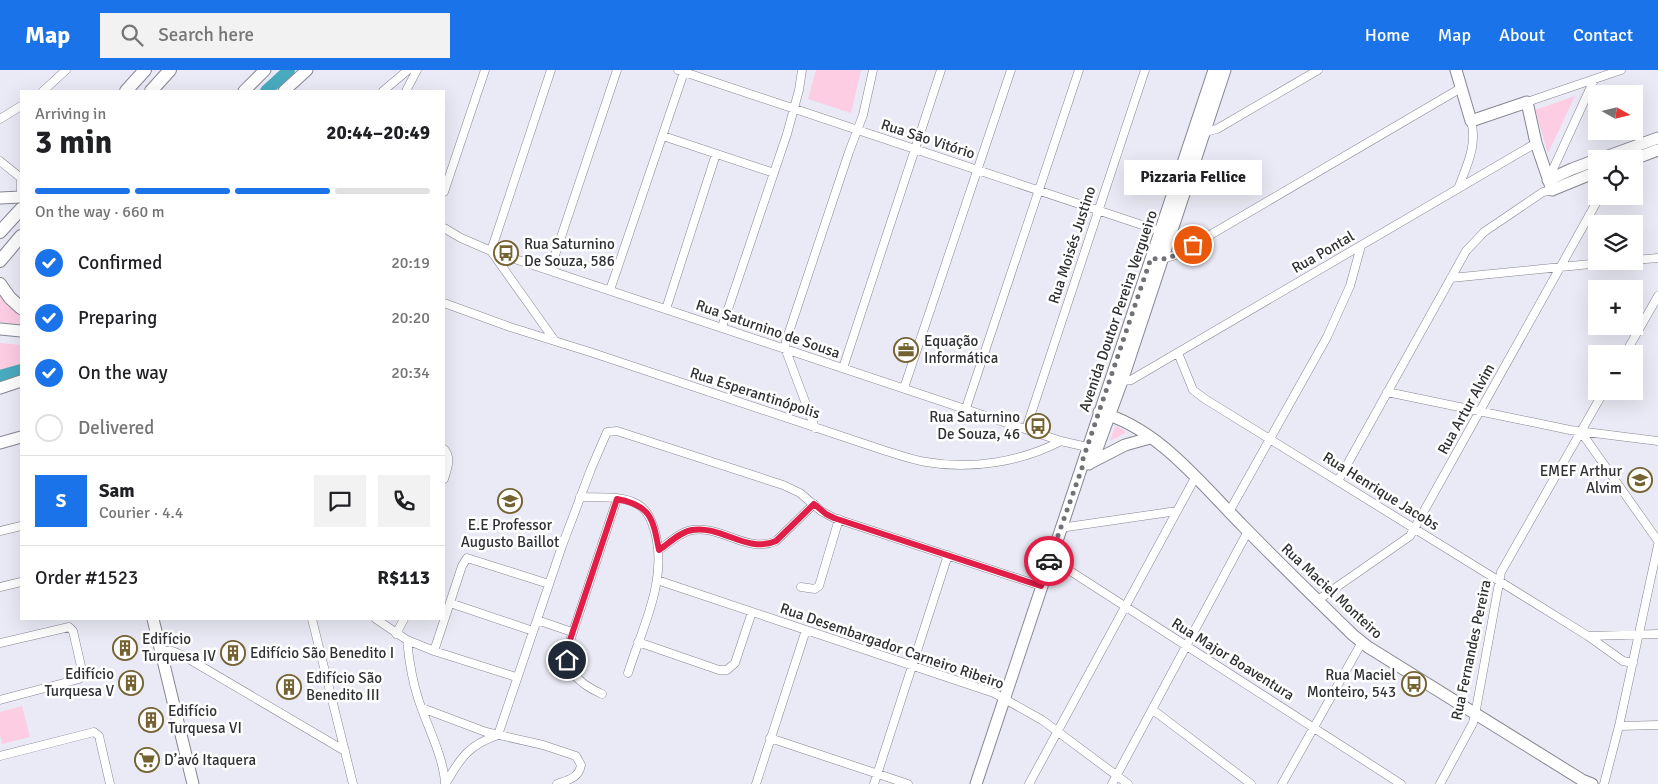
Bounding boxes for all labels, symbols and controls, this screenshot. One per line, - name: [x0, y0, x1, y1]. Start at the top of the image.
- search box: [100, 13, 450, 58]
- text: Map: [25, 20, 70, 50]
- icon: search: [118, 21, 146, 49]
- text: Search here: [158, 23, 254, 47]
- text: Home: [1365, 24, 1410, 46]
- text: Map: [1438, 24, 1471, 46]
- text: About: [1499, 24, 1545, 46]
- text: Contact: [1573, 24, 1633, 46]
- north arrow: [1588, 85, 1642, 140]
- map controls: [1588, 85, 1643, 400]
- text: Arriving in: [35, 104, 106, 124]
- street label: Rua São Vitório: [879, 115, 978, 163]
- text: 20:44–20:49: [326, 121, 430, 145]
- text: 3 min: [35, 123, 112, 162]
- button: locate: [1588, 150, 1643, 205]
- callout: Pizzaria Fellice: [1124, 160, 1262, 195]
- text: Pizzaria Fellice: [1140, 167, 1246, 187]
- street label: Rua Moisés Justino: [1044, 184, 1100, 306]
- text: On the way · 660 m: [35, 202, 165, 222]
- street label: Avenida Doutor Pereira Vergueiro: [1075, 208, 1161, 414]
- button: layers: [1588, 215, 1643, 270]
- pin: [1172, 224, 1214, 266]
- street label: Rua Pontal: [1289, 227, 1357, 277]
- icon: bag: [1179, 231, 1207, 259]
- place label: Rua Saturnino De Souza, 586: [524, 235, 615, 270]
- bus stop icon: Rua Saturnino De Souza, 586: [493, 240, 519, 266]
- icon: check: [35, 249, 63, 277]
- text: Confirmed: [78, 251, 162, 275]
- text: 20:19: [391, 253, 430, 273]
- button: +: [1588, 280, 1643, 335]
- street label: Rua Saturnino de Sousa: [694, 296, 842, 362]
- icon: check: [35, 304, 63, 332]
- text: Preparing: [78, 306, 157, 330]
- text: 20:20: [391, 308, 430, 328]
- place label: Equação Informática: [924, 332, 998, 367]
- office icon: Equação Informática: [893, 337, 919, 363]
- button: −: [1588, 345, 1643, 400]
- icon: check: [35, 359, 63, 387]
- street label: Rua Artur Alvim: [1434, 360, 1498, 458]
- text: On the way: [78, 361, 168, 385]
- text: 20:34: [391, 363, 430, 383]
- street label: Rua Esperantinópolis: [688, 363, 823, 423]
- place label: Rua Saturnino De Souza, 46: [929, 408, 1020, 443]
- bus stop icon: Rua Saturnino De Souza, 46: [1025, 413, 1051, 439]
- text: Delivered: [78, 416, 154, 440]
- street label: Rua Henrique Jacobs: [1320, 448, 1443, 534]
- place label: EMEF Arthur Alvim: [1540, 462, 1622, 497]
- school or university icon: EMEF Arthur Alvim: [1627, 467, 1653, 493]
- button: chat: [314, 475, 366, 527]
- button: phone: [378, 475, 430, 527]
- text: Sam: [99, 479, 135, 503]
- school or university icon: E.E Professor Augusto Baillot: [497, 488, 523, 514]
- text: S: [56, 489, 66, 513]
- text: Courier · 4.4: [99, 503, 183, 523]
- place label: E.E Professor Augusto Baillot: [461, 516, 559, 551]
- courier: [1024, 536, 1074, 586]
- street label: Rua Maciel Monteiro: [1278, 539, 1386, 643]
- icon: car: [1035, 547, 1063, 575]
- text: Order #1523: [35, 566, 138, 590]
- text: R$113: [377, 566, 430, 590]
- street label: Rua Fernandes Pereira: [1447, 578, 1495, 722]
- street label: Rua Desembargador Carneiro Ribeiro: [778, 599, 1007, 693]
- street label: Rua Major Boaventura: [1168, 614, 1298, 704]
- place label: Edifício Turquesa IV: [142, 630, 216, 665]
- building icon: Edifício Turquesa IV: [112, 635, 138, 661]
- pin: [546, 639, 588, 681]
- building icon: Edifício São Benedito I: [220, 640, 246, 666]
- place label: Edifício São Benedito I: [250, 644, 394, 662]
- icon: home: [553, 646, 581, 674]
- place label: Edifício Turquesa V: [45, 665, 114, 700]
- place label: Rua Maciel Monteiro, 543: [1307, 666, 1396, 701]
- place label: Edifício São Benedito III: [306, 669, 382, 704]
- building icon: Edifício Turquesa V: [118, 670, 144, 696]
- bus stop icon: Rua Maciel Monteiro, 543: [1401, 671, 1427, 697]
- building icon: Edifício São Benedito III: [276, 674, 302, 700]
- place label: Edifício Turquesa VI: [168, 702, 242, 737]
- building icon: Edifício Turquesa VI: [138, 707, 164, 733]
- supermarket icon: D’avó Itaquera: [134, 747, 160, 773]
- place label: D’avó Itaquera: [164, 751, 256, 769]

